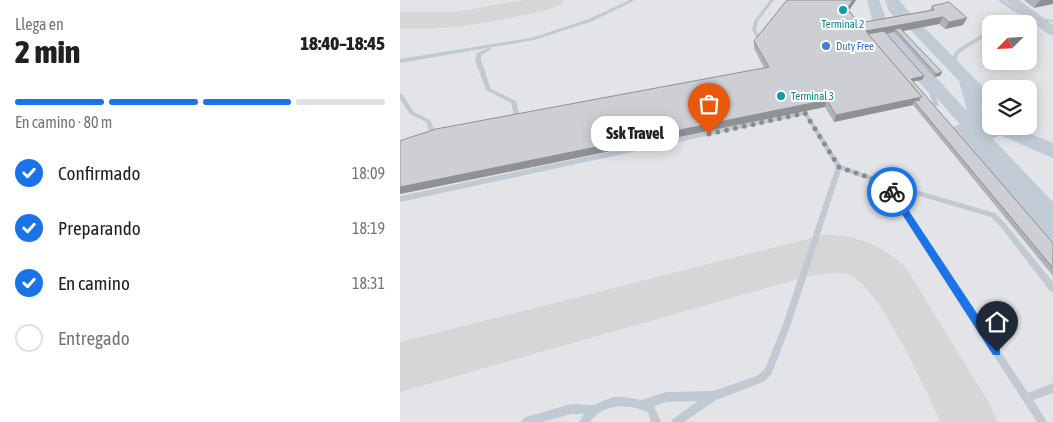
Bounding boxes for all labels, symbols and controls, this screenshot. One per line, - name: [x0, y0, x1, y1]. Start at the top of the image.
- marker: Terminal 2: [837, 4, 849, 16]
- text: Llega en: [15, 15, 64, 33]
- north arrow: [982, 15, 1038, 70]
- map controls: [982, 15, 1037, 135]
- place label: Terminal 2: [822, 18, 864, 30]
- text: 18:40–18:45: [300, 32, 385, 54]
- text: 2 min: [15, 33, 80, 70]
- marker: Duty Free: [820, 40, 832, 52]
- place label: Duty Free: [836, 40, 874, 52]
- button: layers: [982, 80, 1037, 135]
- pin: [688, 83, 730, 134]
- icon: bag: [695, 90, 723, 118]
- marker: Terminal 3: [775, 90, 787, 102]
- place label: Terminal 3: [791, 90, 834, 102]
- text: En camino · 80 m: [15, 113, 112, 131]
- callout: Ssk Travel: [592, 116, 679, 152]
- text: Ssk Travel: [606, 124, 664, 142]
- icon: check: [15, 159, 43, 187]
- text: Confirmado: [58, 162, 140, 184]
- text: 18:09: [352, 164, 385, 182]
- courier: [867, 167, 917, 217]
- icon: bike: [878, 178, 906, 206]
- icon: check: [15, 214, 43, 242]
- text: Preparando: [58, 217, 141, 239]
- text: 18:19: [352, 219, 385, 237]
- icon: check: [15, 269, 43, 297]
- text: En camino: [58, 272, 130, 294]
- text: 18:31: [352, 274, 385, 292]
- pin: [976, 301, 1018, 352]
- icon: home: [983, 308, 1011, 336]
- text: Entregado: [58, 327, 130, 349]

